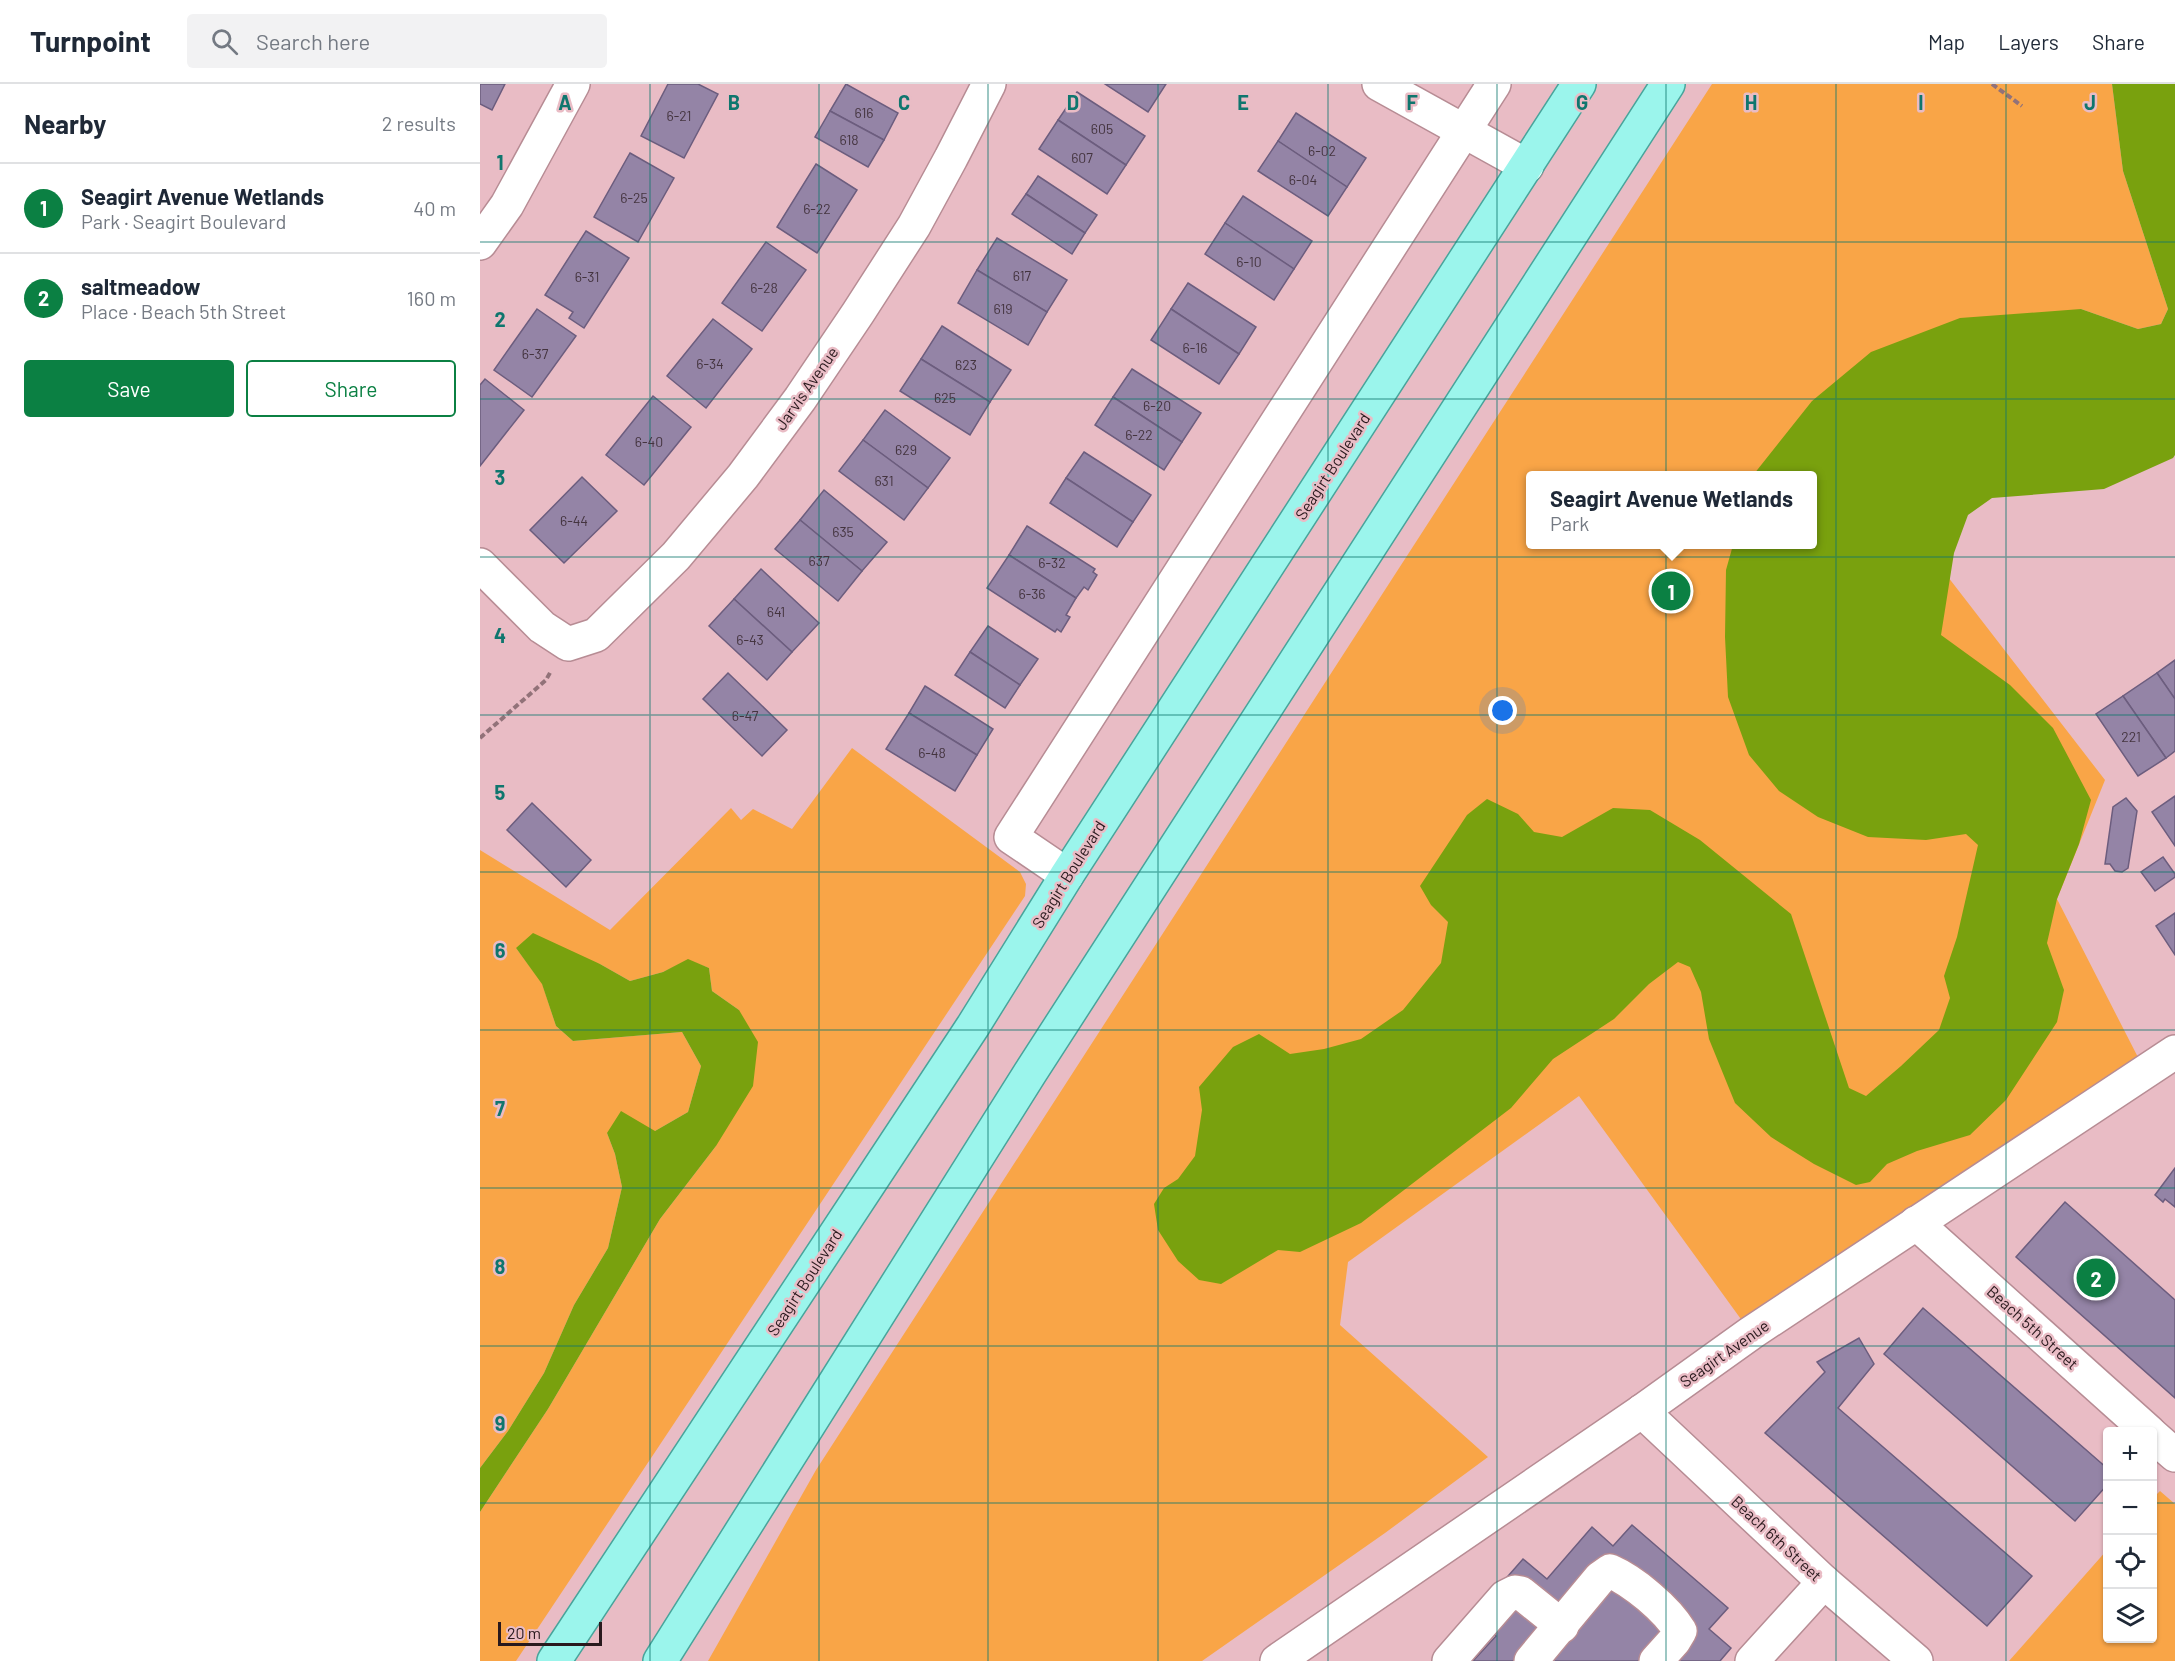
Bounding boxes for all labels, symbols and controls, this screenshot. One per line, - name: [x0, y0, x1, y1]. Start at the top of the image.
- search box: [187, 14, 607, 68]
- text: Turnpoint: [30, 24, 151, 58]
- icon: search: [208, 25, 241, 58]
- text: Search here: [256, 28, 370, 54]
- text: Map: [1928, 29, 1965, 54]
- text: Layers: [1998, 29, 2059, 54]
- text: Share: [2092, 29, 2145, 54]
- text: A: [558, 90, 572, 114]
- text: B: [728, 90, 740, 114]
- text: C: [898, 90, 910, 114]
- text: D: [1067, 90, 1079, 114]
- text: E: [1237, 90, 1249, 114]
- text: F: [1406, 90, 1418, 114]
- text: G: [1576, 90, 1588, 114]
- text: H: [1745, 90, 1757, 114]
- text: I: [1918, 90, 1924, 114]
- text: J: [2084, 90, 2096, 114]
- house number: 616: [854, 104, 874, 121]
- house number: 6-21: [667, 107, 691, 124]
- text: Nearby: [24, 108, 106, 139]
- text: 2 results: [382, 111, 456, 135]
- house number: 605: [1091, 120, 1113, 137]
- house number: 618: [839, 131, 859, 148]
- house number: 6-02: [1308, 142, 1336, 159]
- house number: 607: [1071, 149, 1093, 166]
- text: 1: [496, 150, 504, 174]
- house number: 6-04: [1289, 171, 1317, 188]
- text: Seagirt Avenue Wetlands: [81, 183, 324, 209]
- house number: 6-25: [620, 189, 648, 206]
- text: 1: [40, 196, 47, 220]
- text: 40 m: [413, 196, 456, 220]
- house number: 6-22: [803, 200, 831, 217]
- text: Park · Seagirt Boulevard: [81, 209, 286, 233]
- house number: 6-10: [1236, 253, 1262, 270]
- house number: 617: [1013, 267, 1032, 284]
- house number: 6-31: [575, 268, 599, 285]
- text: saltmeadow: [81, 273, 201, 299]
- house number: 6-28: [750, 279, 778, 296]
- text: 2: [38, 286, 49, 310]
- text: 160 m: [407, 286, 456, 310]
- text: Place · Beach 5th Street: [81, 299, 286, 323]
- house number: 619: [993, 300, 1013, 317]
- text: 2: [494, 307, 506, 331]
- house number: 6-16: [1183, 339, 1207, 356]
- street label: Jarvis Avenue: [770, 343, 842, 433]
- house number: 6-37: [522, 345, 549, 362]
- house number: 6-34: [696, 355, 724, 372]
- house number: 623: [955, 356, 977, 373]
- button: Save: [24, 360, 234, 417]
- button: Share: [246, 360, 456, 417]
- house number: 625: [934, 389, 956, 406]
- house number: 6-20: [1143, 397, 1171, 414]
- street label: Seagirt Boulevard: [1291, 409, 1373, 523]
- house number: 6-22: [1125, 426, 1153, 443]
- house number: 6-40: [635, 433, 663, 450]
- house number: 629: [895, 441, 917, 458]
- text: 3: [495, 465, 505, 489]
- popup: [1526, 471, 1817, 549]
- house number: 631: [874, 472, 894, 489]
- text: Seagirt Avenue Wetlands: [1550, 485, 1793, 511]
- text: Park: [1550, 511, 1589, 535]
- house number: 6-44: [560, 512, 588, 529]
- house number: 635: [832, 523, 854, 540]
- house number: 637: [808, 552, 830, 569]
- house number: 6-32: [1038, 554, 1066, 571]
- pin: 1: [1652, 568, 1690, 614]
- house number: 6-36: [1018, 585, 1046, 602]
- house number: 641: [767, 603, 785, 620]
- text: 4: [494, 623, 506, 647]
- house number: 6-43: [736, 631, 764, 648]
- your location: [1488, 696, 1517, 725]
- house number: 6-47: [732, 707, 759, 724]
- house number: 221: [2121, 728, 2141, 745]
- house number: 6-48: [918, 744, 946, 761]
- text: 5: [495, 780, 506, 804]
- street label: Seagirt Boulevard: [1027, 817, 1109, 931]
- text: 6: [495, 938, 506, 962]
- text: 7: [495, 1096, 505, 1120]
- street label: Seagirt Boulevard: [763, 1225, 845, 1339]
- text: 8: [495, 1254, 506, 1278]
- pin: 2: [2076, 1256, 2116, 1300]
- street label: Beach 5th Street: [1983, 1281, 2083, 1373]
- street label: Seagirt Avenue: [1676, 1315, 1772, 1391]
- text: 9: [495, 1411, 505, 1435]
- map controls: [2103, 1427, 2157, 1643]
- button: +: [2103, 1427, 2157, 1481]
- button: −: [2103, 1481, 2157, 1535]
- street label: Beach 6th Street: [1728, 1491, 1826, 1585]
- button: locate: [2103, 1535, 2157, 1589]
- button: layers: [2103, 1589, 2157, 1643]
- scale bar: [498, 1619, 602, 1646]
- text: 20 m: [507, 1623, 541, 1642]

